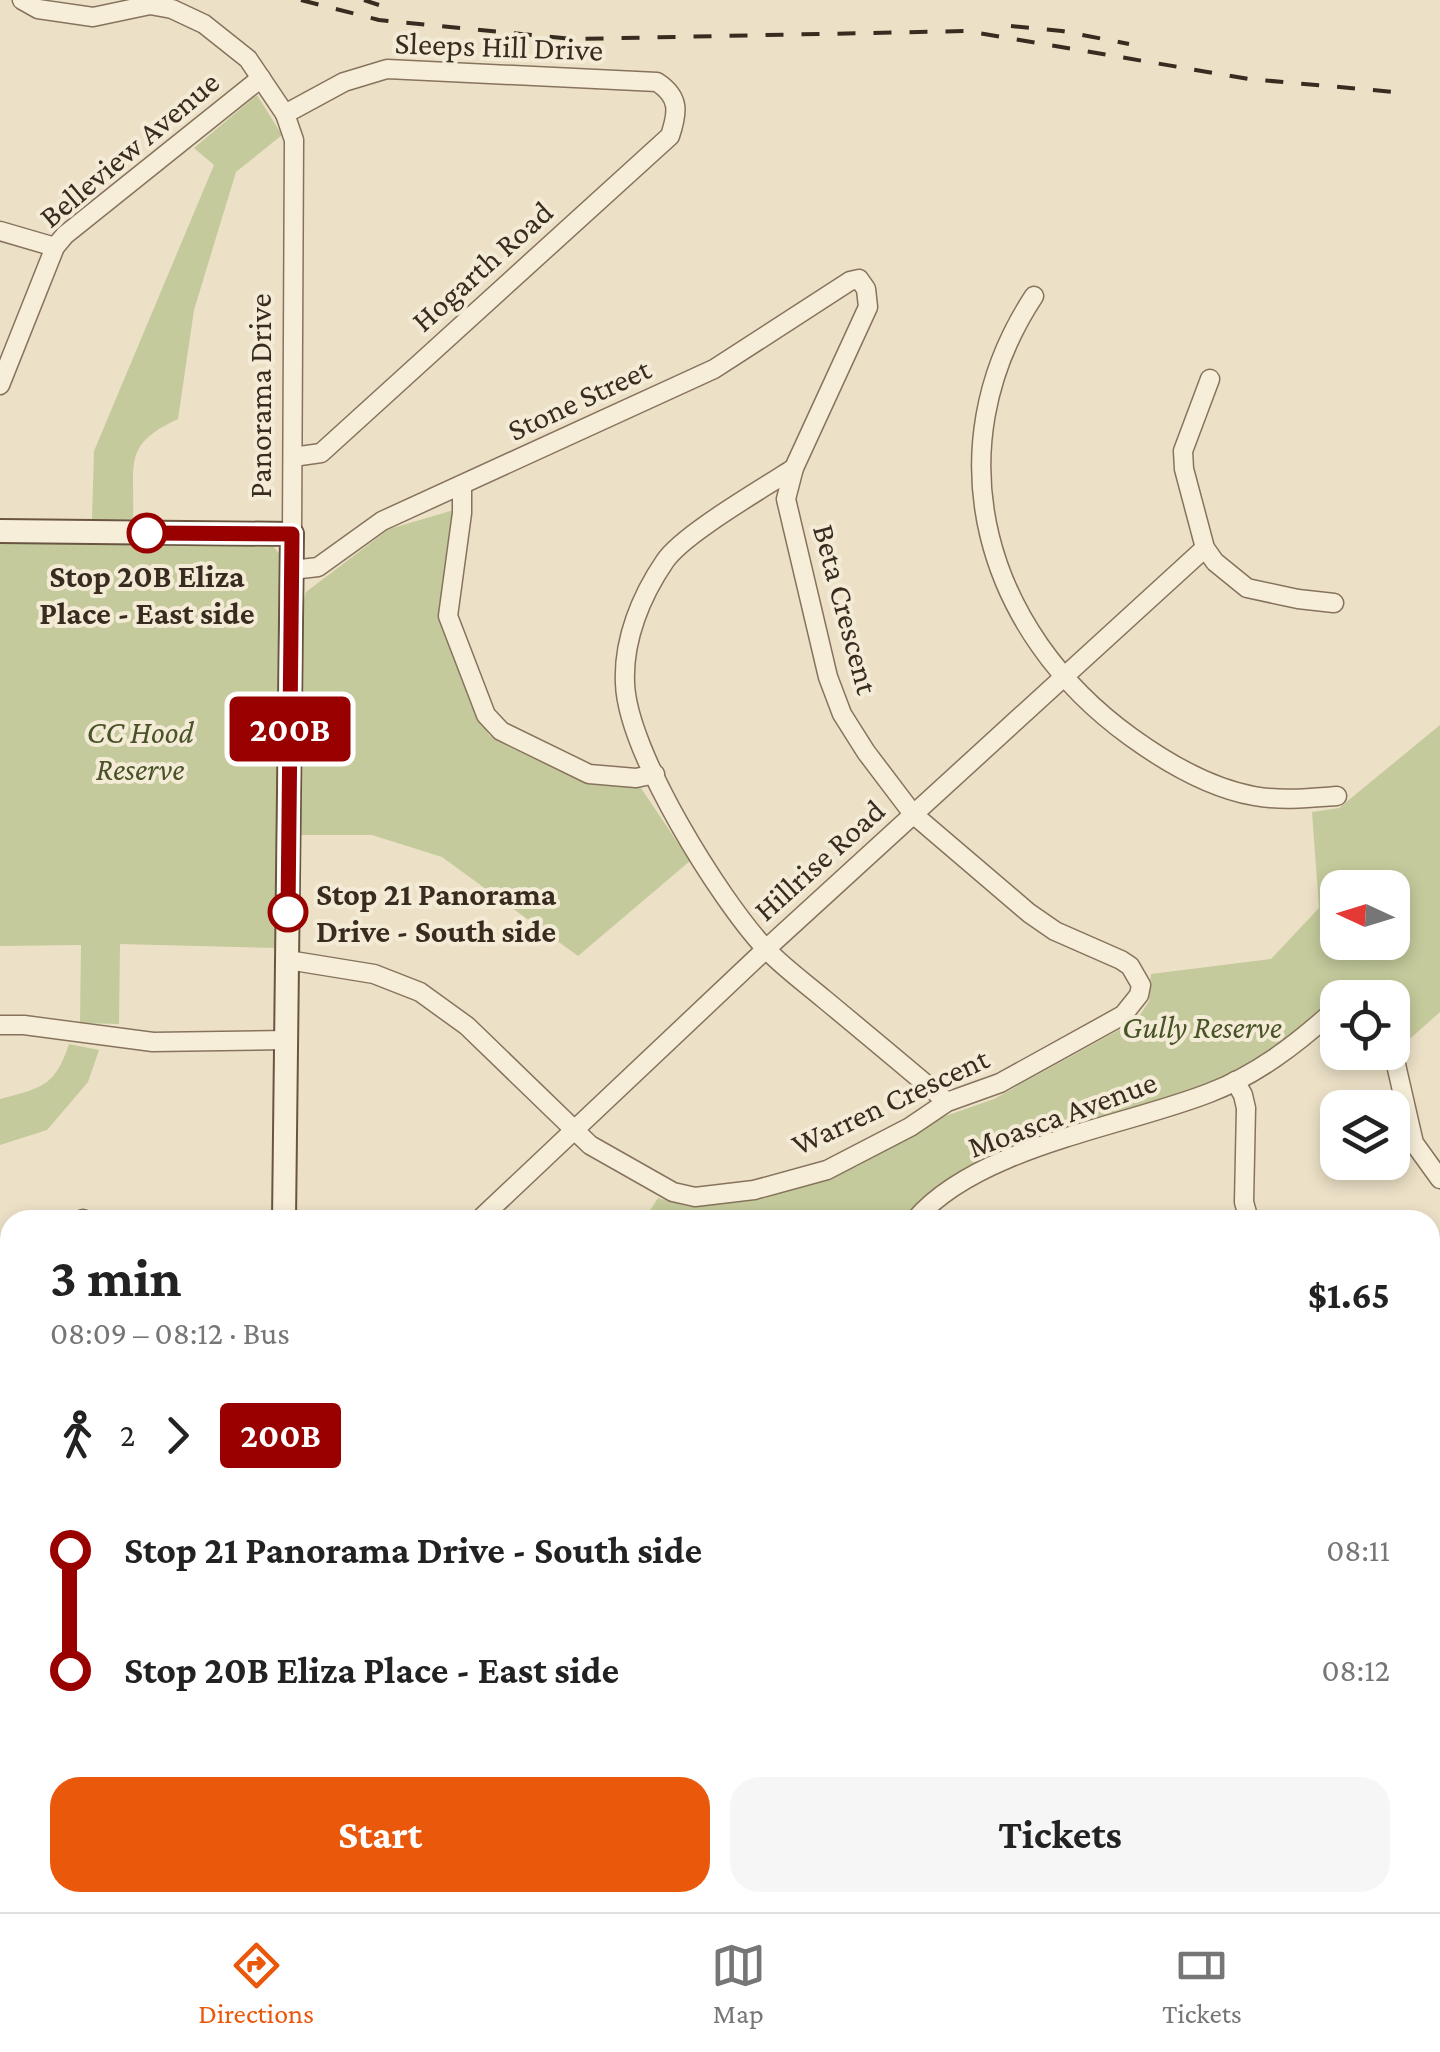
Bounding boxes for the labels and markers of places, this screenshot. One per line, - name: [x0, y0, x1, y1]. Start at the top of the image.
- marker: Stop 20B Eliza Place - East side: [128, 514, 166, 552]
- place label: Stop 20B Eliza Place - East side: [39, 558, 255, 631]
- place label: Stop 21 Panorama Drive - South side: [316, 876, 557, 949]
- marker: Stop 21 Panorama Drive - South side: [269, 893, 307, 931]

